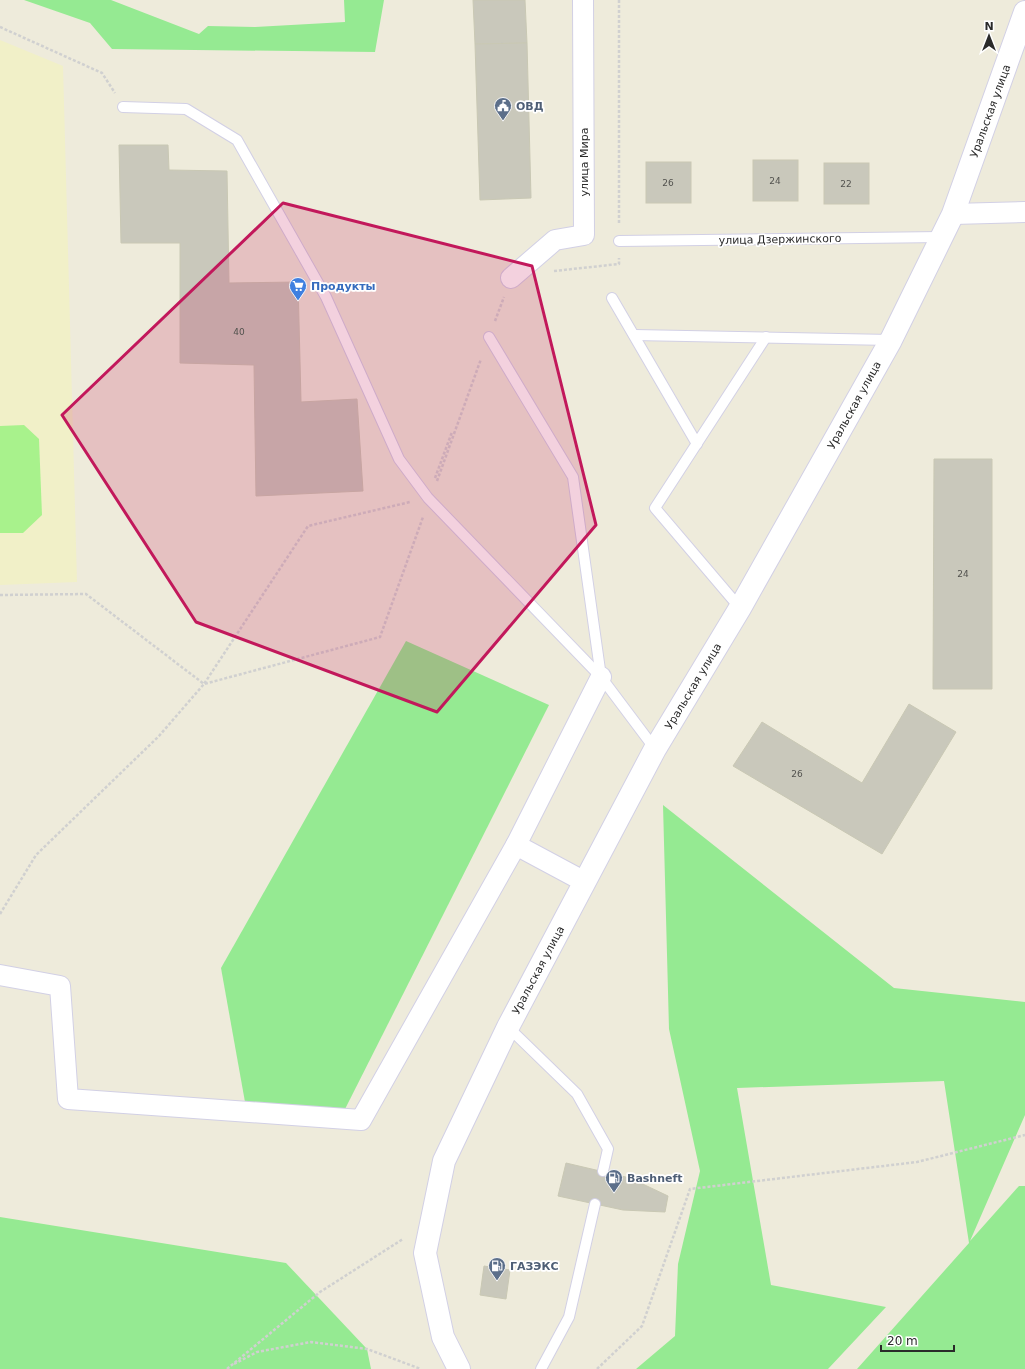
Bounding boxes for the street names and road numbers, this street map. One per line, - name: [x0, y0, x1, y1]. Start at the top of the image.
- street label: Уральская улица: [968, 63, 1013, 160]
- street label: улица Мира: [578, 128, 591, 196]
- street label: улица Дзержинского: [719, 232, 842, 247]
- street label: Уральская улица: [825, 359, 884, 451]
- street label: Уральская улица: [663, 641, 724, 732]
- street label: Уральская улица: [510, 924, 567, 1017]

